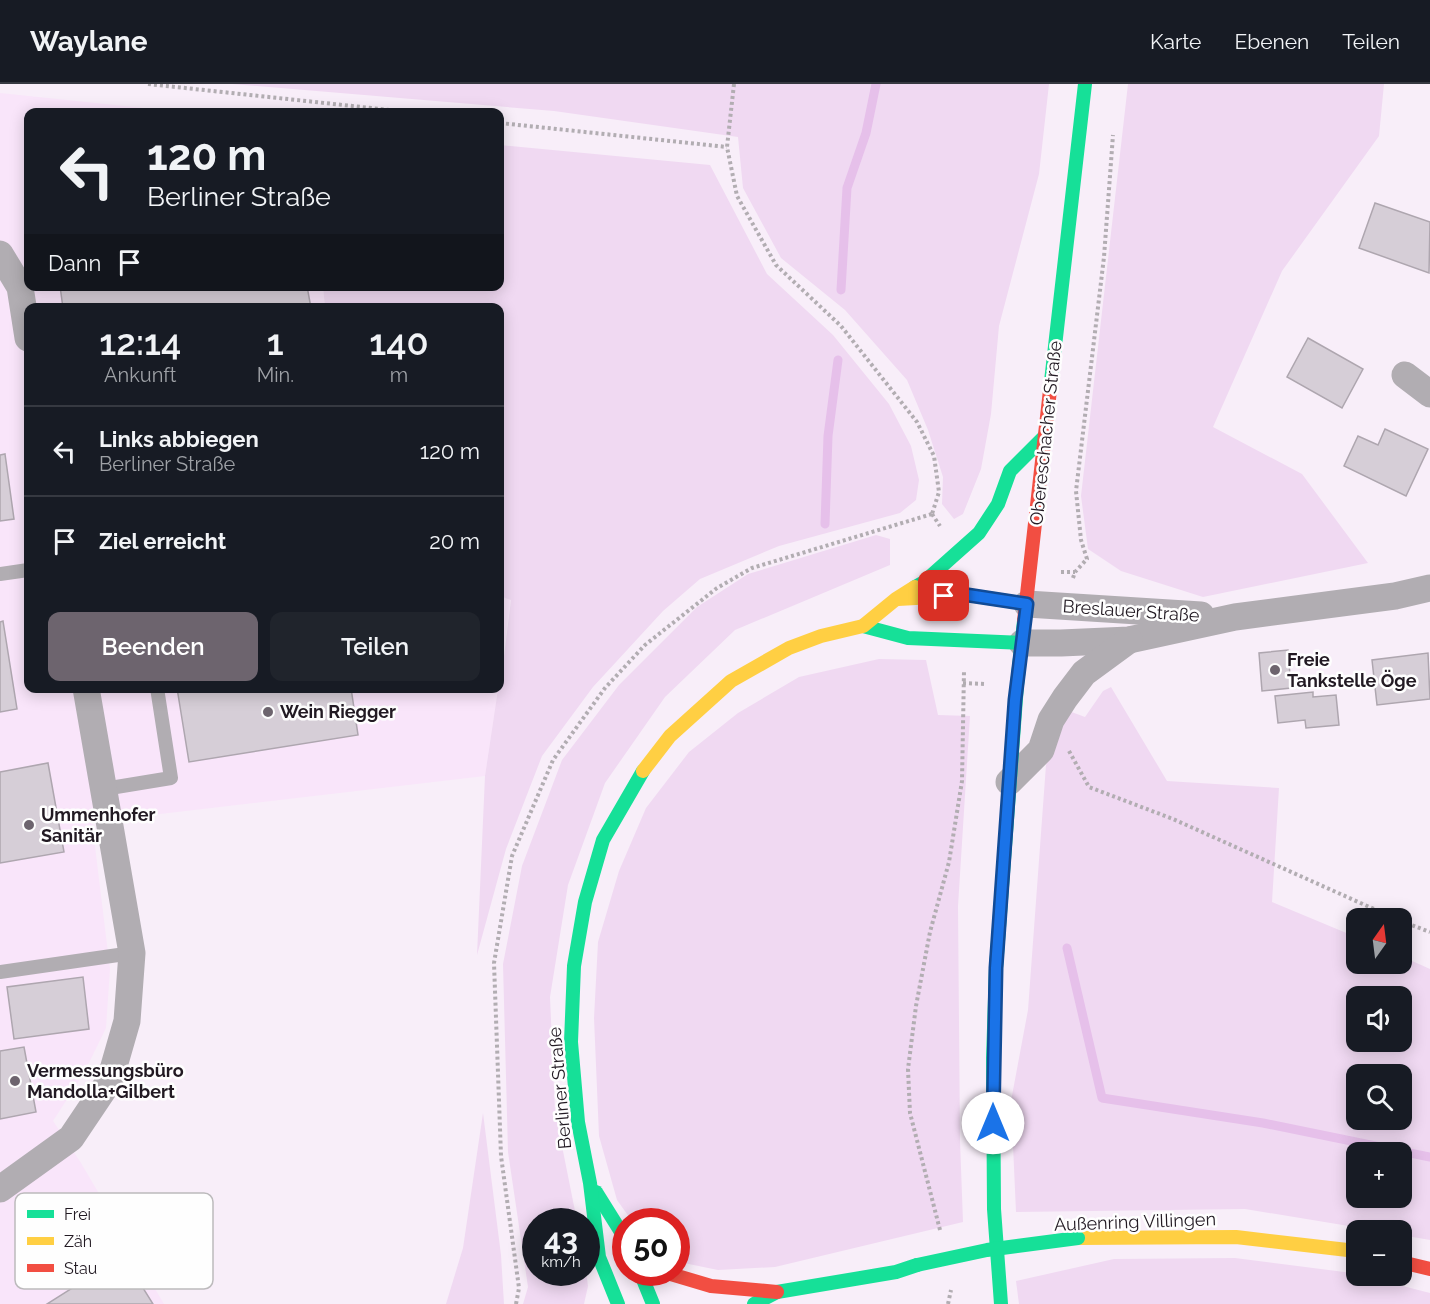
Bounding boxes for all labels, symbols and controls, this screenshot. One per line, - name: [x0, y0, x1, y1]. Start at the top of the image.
- text: Waylane: [30, 25, 147, 58]
- text: Karte: [1150, 29, 1201, 54]
- text: Ebenen: [1234, 29, 1309, 54]
- text: Teilen: [1342, 29, 1400, 54]
- text: 120 m: [147, 131, 266, 180]
- icon: left: [48, 132, 126, 210]
- text: Berliner Straße: [147, 181, 331, 212]
- icon: arrive: [113, 246, 146, 279]
- text: Dann: [48, 250, 101, 276]
- text: 12:14: [99, 321, 181, 363]
- text: 1: [267, 321, 284, 363]
- text: 140: [369, 321, 429, 363]
- street label: Obereschacher Straße: [1025, 339, 1066, 526]
- text: Ankunft: [104, 363, 177, 387]
- text: Min.: [257, 363, 294, 387]
- text: m: [390, 363, 408, 387]
- text: Links abbiegen: [99, 426, 259, 452]
- icon: left: [48, 435, 81, 468]
- text: 120 m: [420, 438, 480, 464]
- text: Berliner Straße: [99, 452, 235, 476]
- icon: arrive: [48, 525, 81, 558]
- text: Ziel erreicht: [99, 528, 226, 554]
- text: 20 m: [429, 528, 480, 554]
- pin: [918, 570, 969, 621]
- icon: arrive: [927, 579, 960, 612]
- street label: Breslauer Straße: [1062, 595, 1201, 626]
- button: Beenden: [48, 612, 258, 681]
- button: Teilen: [270, 612, 480, 681]
- place label: Freie Tankstelle Öge: [1287, 649, 1417, 691]
- marker: Freie Tankstelle Öge: [1268, 663, 1282, 677]
- place label: Wein Riegger: [280, 701, 396, 722]
- marker: Wein Riegger: [261, 705, 275, 719]
- place label: Ummenhofer Sanitär: [41, 804, 156, 846]
- marker: Ummenhofer Sanitär: [22, 818, 36, 832]
- north arrow: [1346, 908, 1412, 974]
- map controls: [1346, 908, 1412, 1286]
- button: sound: [1346, 986, 1412, 1052]
- street label: Berliner Straße: [544, 1026, 575, 1150]
- place label: Vermessungsbüro Mandolla+Gilbert: [27, 1060, 184, 1102]
- button: search: [1346, 1064, 1412, 1130]
- marker: Vermessungsbüro Mandolla+Gilbert: [8, 1074, 22, 1088]
- position arrow: [961, 1091, 1025, 1155]
- button: +: [1346, 1142, 1412, 1208]
- legend: [15, 1193, 213, 1289]
- text: Frei: [64, 1205, 91, 1224]
- speed limit sign: 50: [612, 1208, 690, 1286]
- street label: Außenring Villingen: [1054, 1208, 1216, 1235]
- button: −: [1346, 1220, 1412, 1286]
- text: 43: [544, 1222, 578, 1257]
- text: Zäh: [64, 1232, 92, 1251]
- text: km/h: [541, 1253, 581, 1271]
- text: Stau: [64, 1259, 97, 1278]

